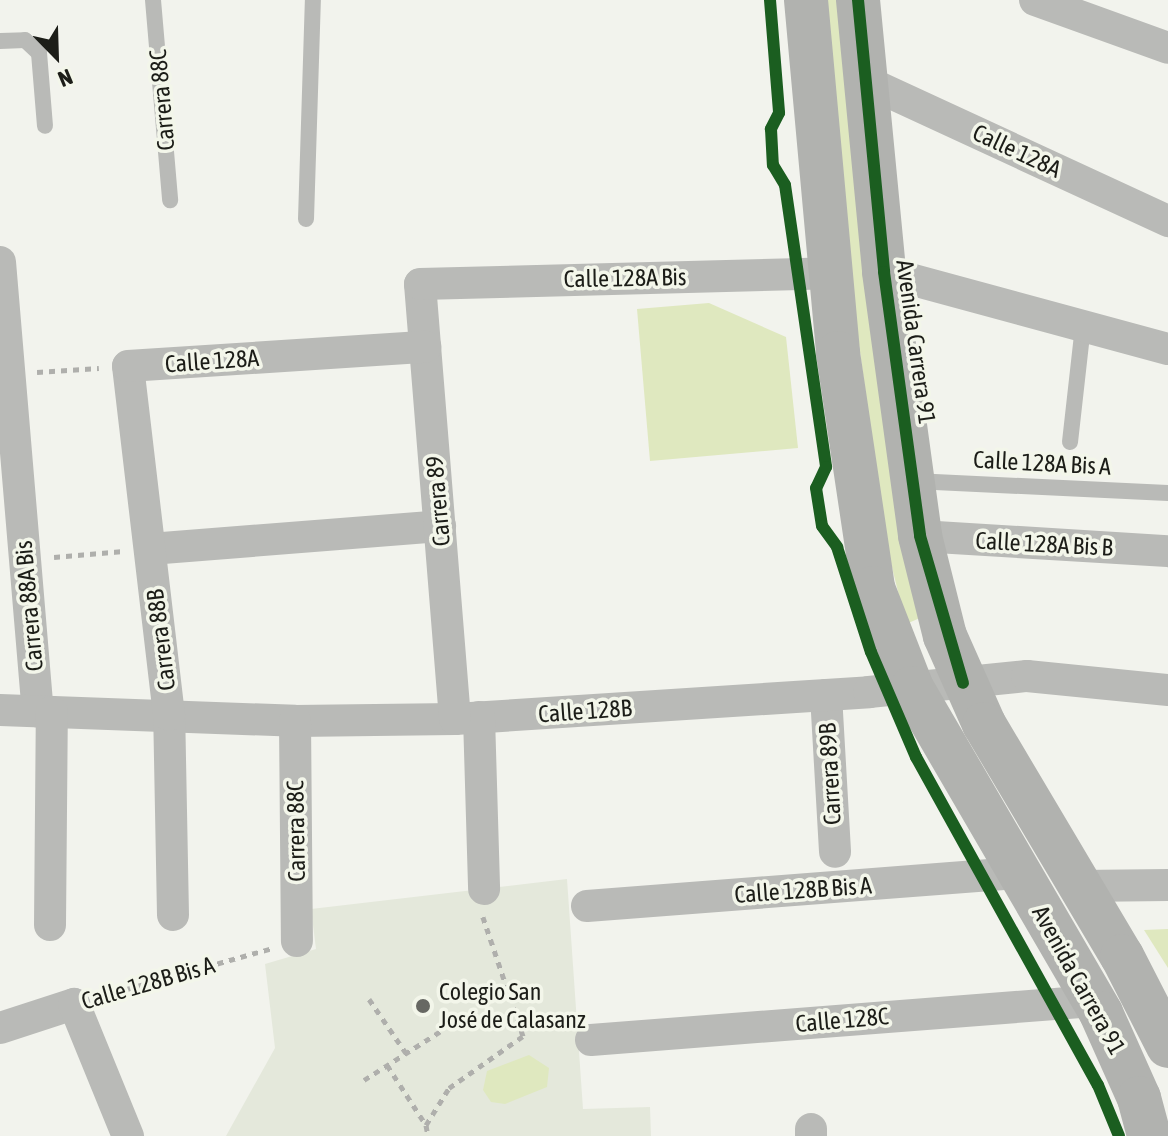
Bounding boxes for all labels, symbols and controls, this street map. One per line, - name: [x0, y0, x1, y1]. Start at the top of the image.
- north arrow: [16, 16, 96, 96]
- street label: Carrera 88C: [143, 48, 181, 152]
- text: N: [54, 64, 76, 93]
- street label: Calle 128A: [968, 118, 1066, 184]
- street label: Avenida Carrera 91: [890, 258, 942, 426]
- street label: Calle 128A Bis: [563, 263, 687, 293]
- street label: Calle 128A: [164, 343, 260, 379]
- street label: Calle 128A Bis A: [972, 445, 1112, 481]
- street label: Carrera 89: [420, 455, 456, 547]
- street label: Calle 128A Bis B: [975, 526, 1113, 562]
- street label: Carrera 88A Bis: [9, 539, 49, 673]
- street label: Carrera 88B: [140, 588, 182, 692]
- street label: Calle 128B: [537, 693, 633, 729]
- street label: Carrera 89B: [813, 722, 847, 826]
- street label: Carrera 88C: [281, 780, 311, 882]
- street label: Calle 128B Bis A: [733, 871, 873, 909]
- street label: Avenida Carrera 91: [1026, 900, 1132, 1060]
- street label: Calle 128B Bis A: [78, 950, 218, 1016]
- place label: Colegio San José de Calasanz: [439, 978, 586, 1034]
- marker: Colegio San José de Calasanz: [414, 997, 432, 1015]
- street label: Calle 128C: [794, 1002, 890, 1038]

